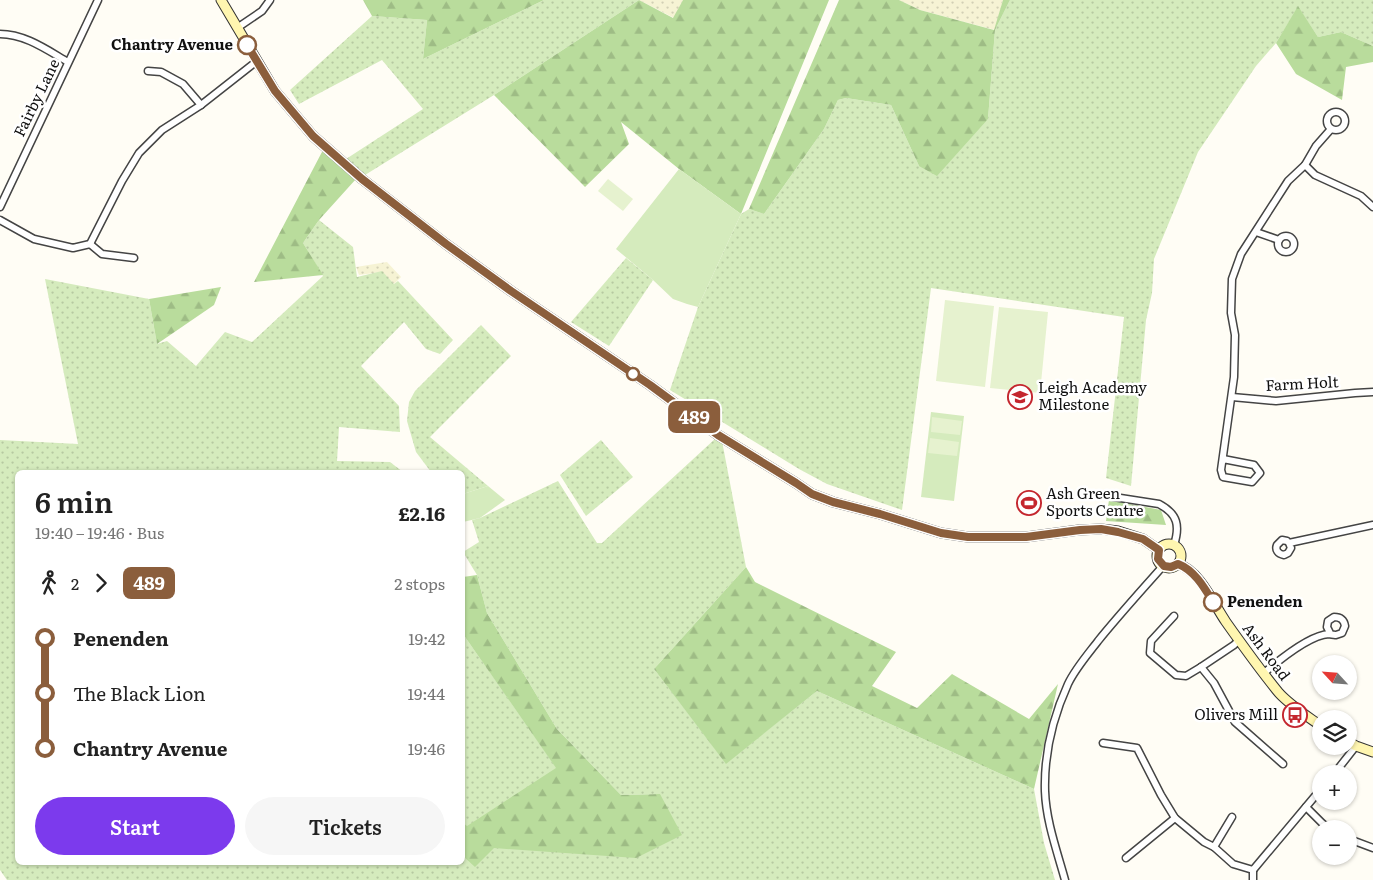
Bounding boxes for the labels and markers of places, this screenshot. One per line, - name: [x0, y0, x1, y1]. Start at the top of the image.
- place label: Chantry Avenue: [111, 32, 234, 55]
- marker: Chantry Avenue: [237, 35, 257, 55]
- unlabelled marker: [626, 367, 640, 381]
- place label: Leigh Academy Milestone: [1038, 375, 1147, 415]
- school or university icon: Leigh Academy Milestone: [1007, 384, 1033, 410]
- place label: Ash Green Sports Centre: [1046, 481, 1144, 521]
- sports icon: Ash Green Sports Centre: [1016, 490, 1042, 516]
- place label: Penenden: [1227, 589, 1303, 612]
- marker: Penenden: [1203, 592, 1223, 612]
- place label: Olivers Mill: [1194, 702, 1278, 725]
- bus stop icon: Olivers Mill: [1282, 702, 1308, 728]

